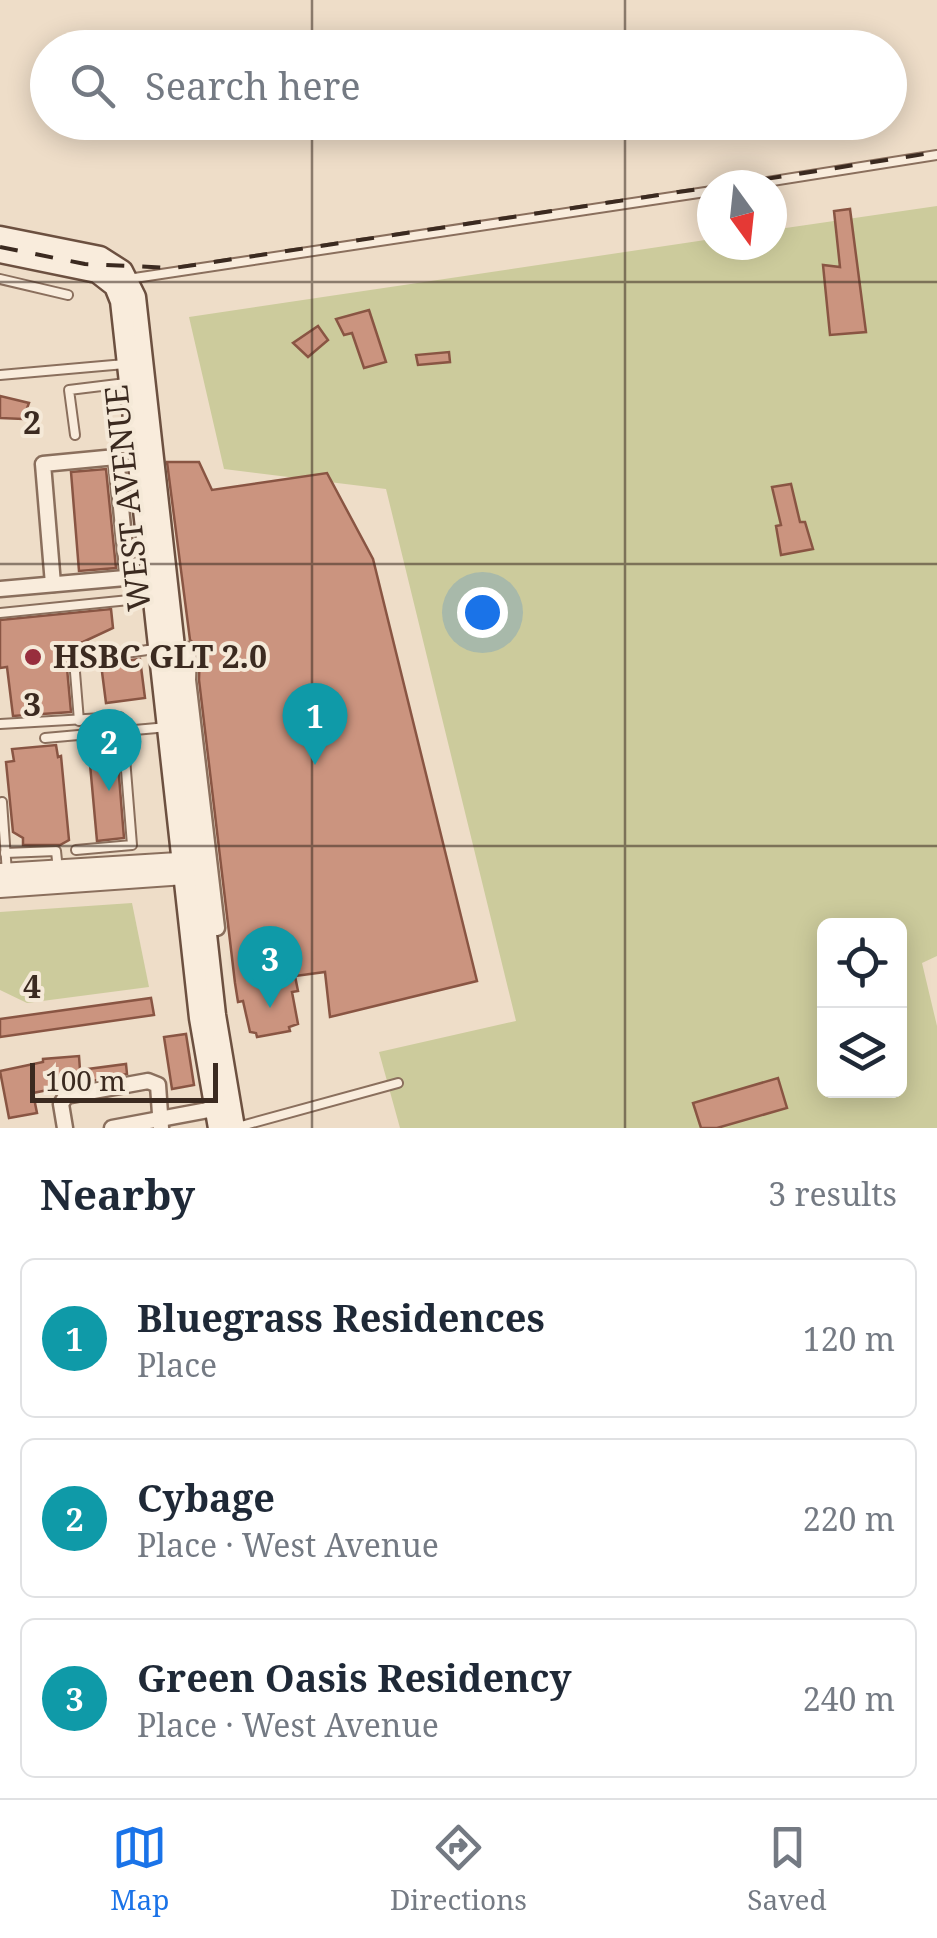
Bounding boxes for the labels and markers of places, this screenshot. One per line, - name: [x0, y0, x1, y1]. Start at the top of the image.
- place label: HSBC GLT 2.0: [53, 634, 267, 677]
- marker: HSBC GLT 2.0: [22, 646, 44, 668]
- pin: 1: [282, 682, 348, 765]
- pin: 2: [76, 708, 142, 791]
- pin: 3: [238, 926, 302, 1008]

